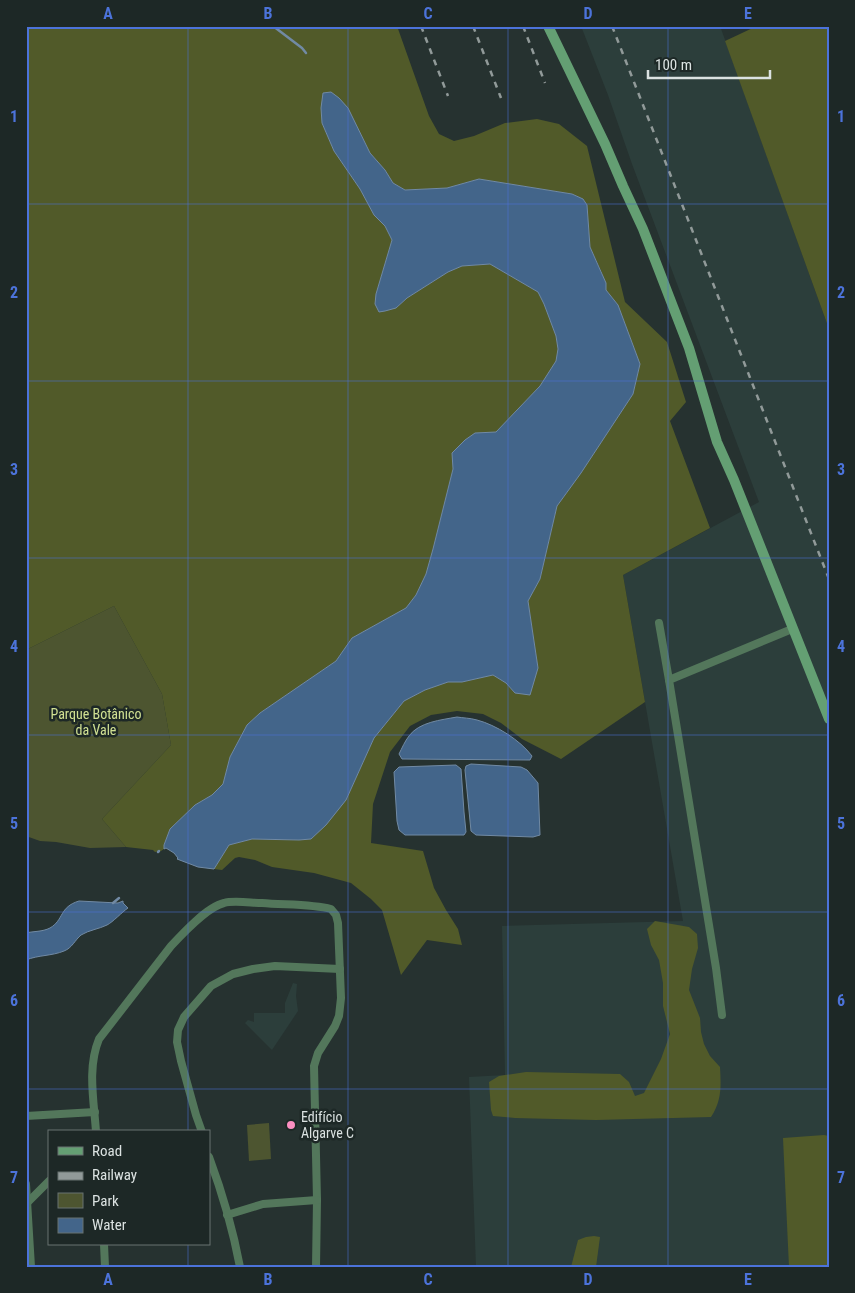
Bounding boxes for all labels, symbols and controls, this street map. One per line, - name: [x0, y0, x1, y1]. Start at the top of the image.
- text: A: [103, 4, 113, 23]
- text: B: [264, 4, 273, 23]
- text: C: [423, 4, 433, 23]
- text: D: [583, 4, 593, 23]
- text: E: [744, 4, 752, 23]
- scale bar: [648, 48, 770, 80]
- text: 100 m: [655, 56, 692, 74]
- text: 1: [10, 107, 18, 126]
- text: 1: [837, 107, 845, 126]
- text: 2: [10, 283, 18, 302]
- text: 2: [837, 283, 845, 302]
- text: 3: [10, 460, 18, 479]
- text: 3: [837, 460, 845, 479]
- text: 4: [10, 637, 18, 656]
- text: 4: [837, 637, 845, 656]
- park label: Parque Botânico da Vale: [50, 706, 142, 738]
- text: 5: [10, 814, 18, 833]
- text: 5: [837, 814, 845, 833]
- text: 6: [10, 991, 18, 1010]
- text: 6: [837, 991, 845, 1010]
- place label: Edifício Algarve C: [301, 1109, 354, 1141]
- marker: Edifício Algarve C: [285, 1119, 297, 1131]
- legend: [48, 1130, 210, 1246]
- text: Road: [92, 1142, 122, 1160]
- text: Railway: [92, 1166, 137, 1184]
- text: 7: [10, 1168, 18, 1187]
- text: 7: [837, 1168, 845, 1187]
- text: Park: [92, 1192, 119, 1210]
- text: Water: [92, 1216, 127, 1234]
- text: A: [103, 1270, 113, 1289]
- text: B: [264, 1270, 273, 1289]
- text: C: [423, 1270, 433, 1289]
- text: D: [583, 1270, 593, 1289]
- text: E: [744, 1270, 752, 1289]

